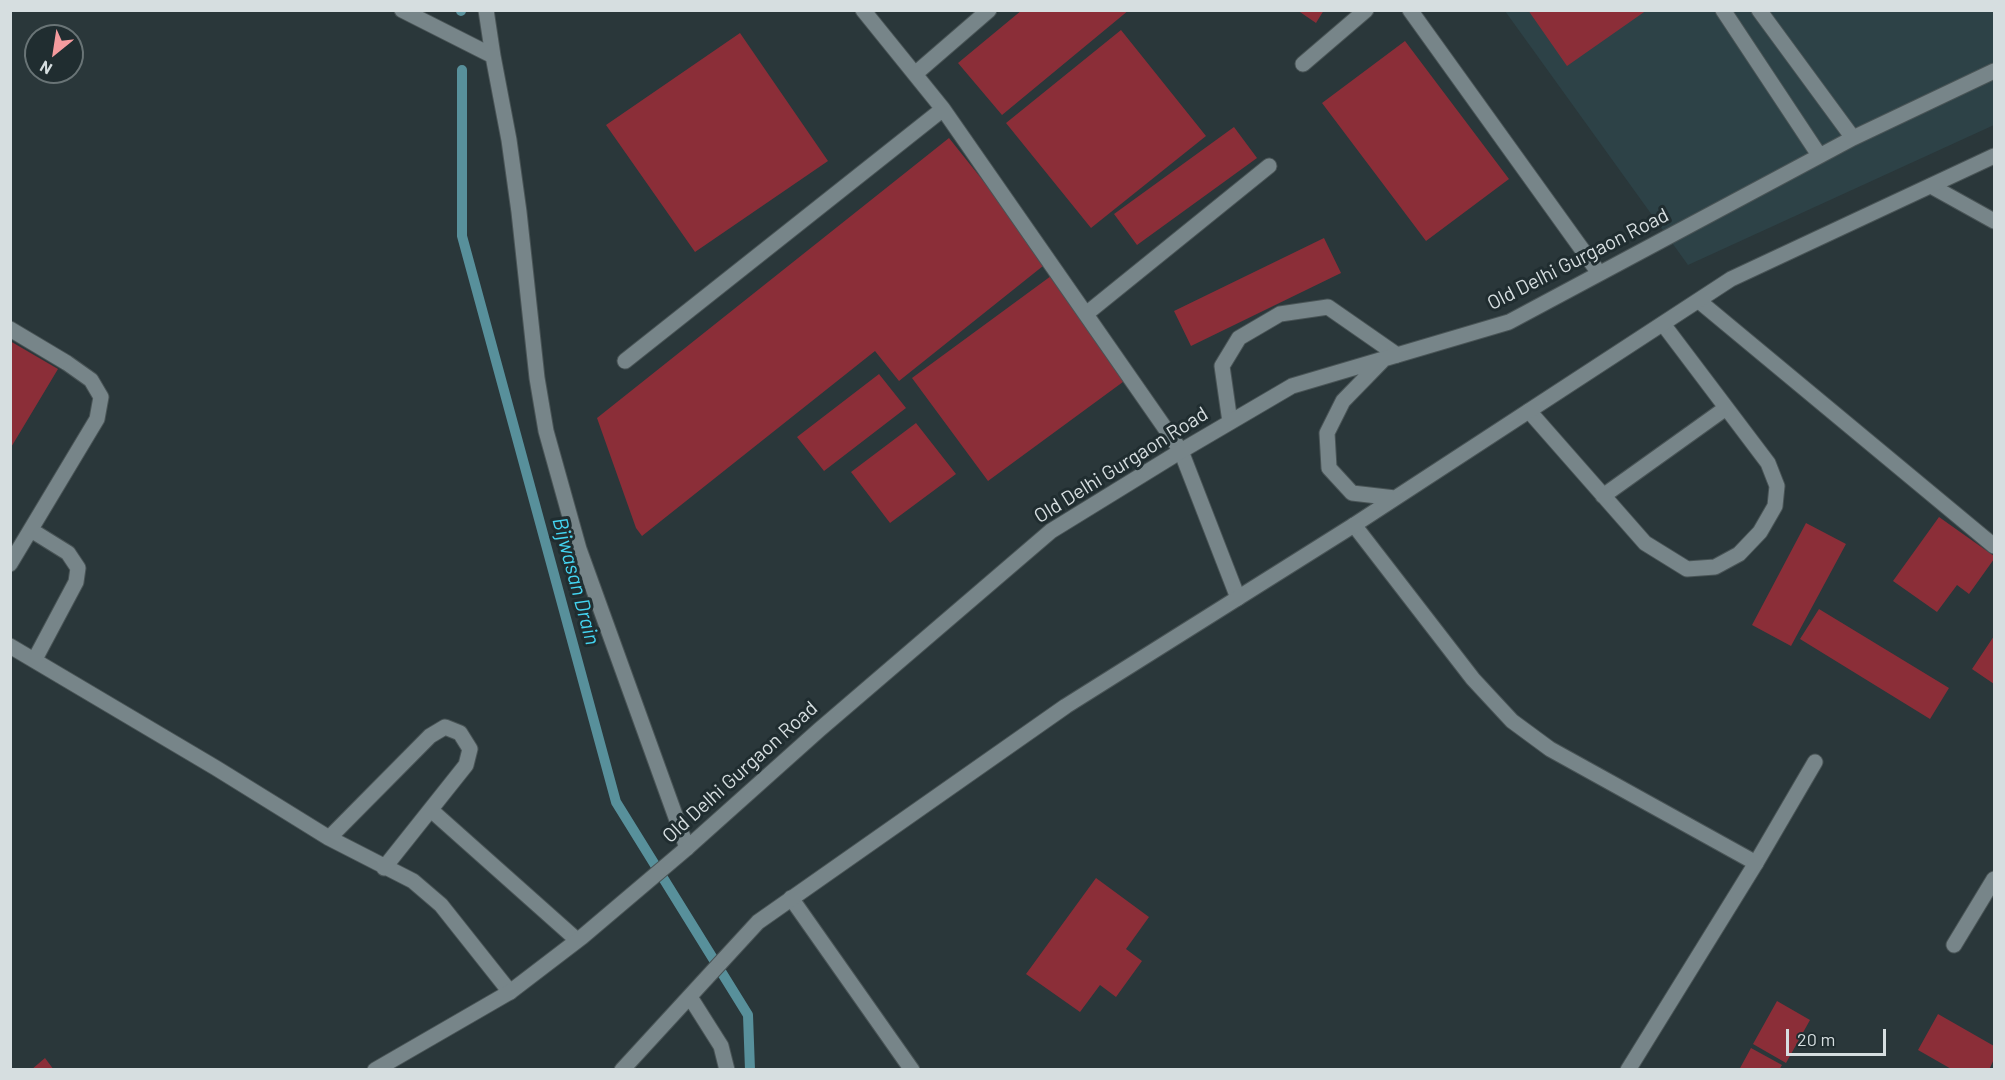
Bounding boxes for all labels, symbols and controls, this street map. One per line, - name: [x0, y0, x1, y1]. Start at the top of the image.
- north arrow: [24, 24, 84, 84]
- text: N: [36, 57, 55, 79]
- street label: Old Delhi Gurgaon Road: [1483, 203, 1673, 315]
- street label: Old Delhi Gurgaon Road: [1030, 402, 1212, 528]
- water label: Bijwasan Drain: [547, 514, 605, 648]
- street label: Old Delhi Gurgaon Road: [658, 696, 822, 848]
- scale bar: [1789, 1017, 1890, 1055]
- text: 20 m: [1797, 1028, 1835, 1050]

